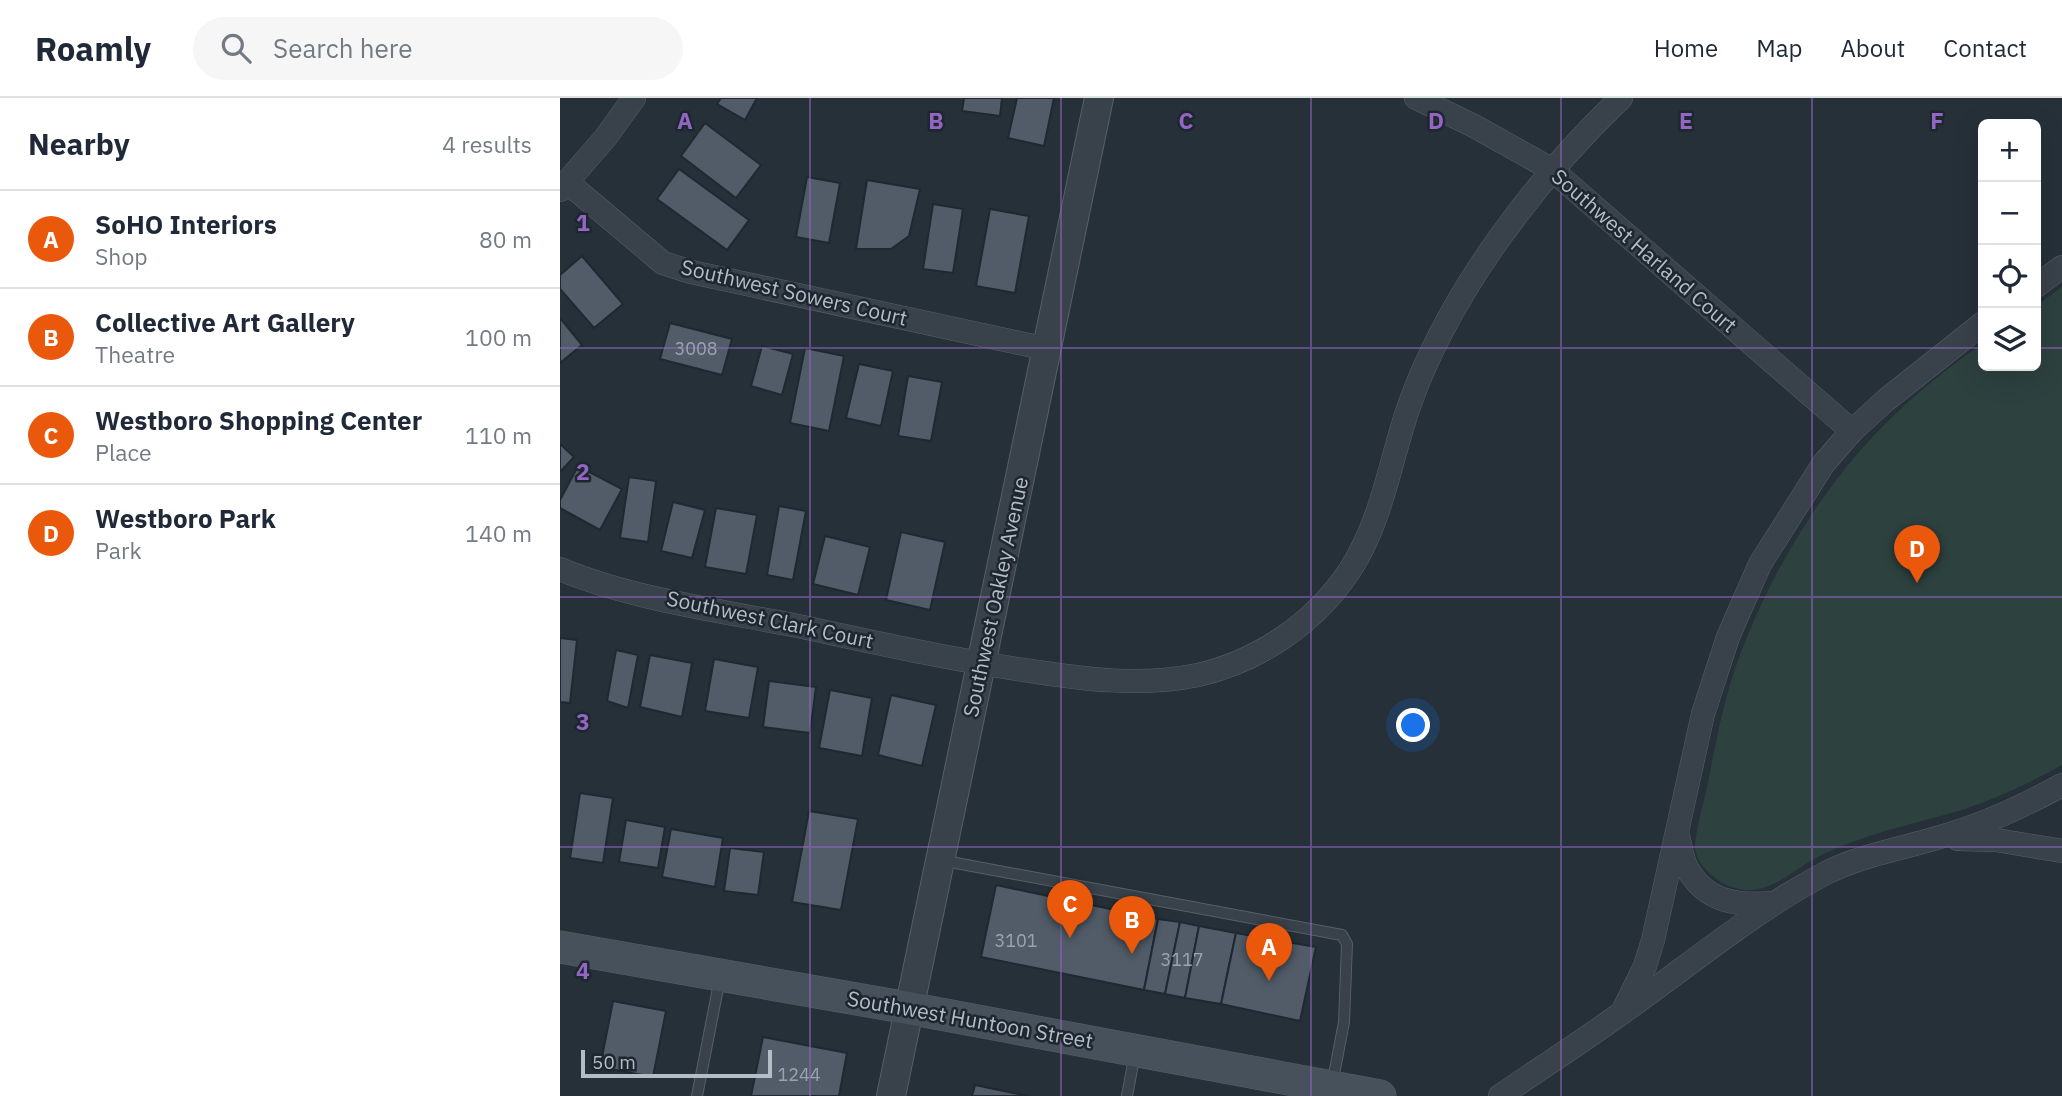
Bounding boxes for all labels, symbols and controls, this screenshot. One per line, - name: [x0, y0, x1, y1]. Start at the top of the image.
- search box: [193, 17, 683, 80]
- text: Roamly: [35, 27, 151, 70]
- icon: search: [217, 29, 255, 67]
- text: Search here: [273, 31, 412, 65]
- text: Home: [1654, 32, 1718, 64]
- text: Map: [1756, 32, 1802, 64]
- text: About: [1840, 32, 1905, 64]
- text: Contact: [1943, 32, 2027, 64]
- text: A: [677, 105, 693, 135]
- text: B: [928, 105, 944, 135]
- text: C: [1179, 105, 1194, 135]
- text: D: [1428, 105, 1444, 135]
- text: E: [1679, 105, 1693, 135]
- text: F: [1930, 105, 1944, 135]
- map controls: [1978, 119, 2041, 371]
- button: +: [1978, 119, 2041, 182]
- text: Nearby: [28, 124, 130, 163]
- text: 4 results: [442, 129, 532, 159]
- street label: Southwest Harland Court: [1546, 162, 1743, 338]
- button: −: [1978, 182, 2041, 245]
- text: SoHO Interiors: [95, 207, 277, 241]
- text: 1: [576, 207, 590, 237]
- text: A: [43, 224, 59, 254]
- text: 80 m: [479, 224, 532, 254]
- text: Shop: [95, 241, 148, 271]
- button: locate: [1978, 245, 2041, 308]
- street label: Southwest Sowers Court: [678, 252, 910, 332]
- text: Collective Art Gallery: [95, 305, 355, 339]
- button: layers: [1978, 308, 2041, 371]
- text: B: [43, 322, 59, 352]
- text: 100 m: [465, 322, 532, 352]
- house number: 3008: [674, 337, 718, 360]
- text: Theatre: [95, 339, 175, 369]
- text: Westboro Shopping Center: [95, 403, 422, 437]
- text: C: [44, 420, 58, 450]
- text: 110 m: [465, 420, 532, 450]
- text: Place: [95, 437, 152, 467]
- text: 2: [576, 456, 590, 486]
- street label: Southwest Oakley Avenue: [956, 474, 1034, 719]
- text: Westboro Park: [95, 501, 276, 535]
- text: D: [43, 518, 59, 548]
- text: 140 m: [465, 518, 532, 548]
- pin: D: [1894, 525, 1940, 583]
- text: Park: [95, 535, 142, 565]
- street label: Southwest Clark Court: [664, 583, 876, 655]
- text: 3: [576, 706, 590, 736]
- your location: [1396, 708, 1430, 742]
- pin: C: [1047, 880, 1093, 938]
- pin: B: [1109, 896, 1155, 954]
- pin: A: [1246, 923, 1292, 981]
- house number: 3101: [994, 929, 1038, 952]
- house number: 3117: [1160, 948, 1204, 971]
- text: 4: [576, 955, 590, 985]
- street label: Southwest Huntoon Street: [845, 984, 1095, 1054]
- scale bar: [581, 1047, 772, 1079]
- text: 50 m: [592, 1050, 636, 1074]
- house number: 1244: [777, 1063, 821, 1086]

